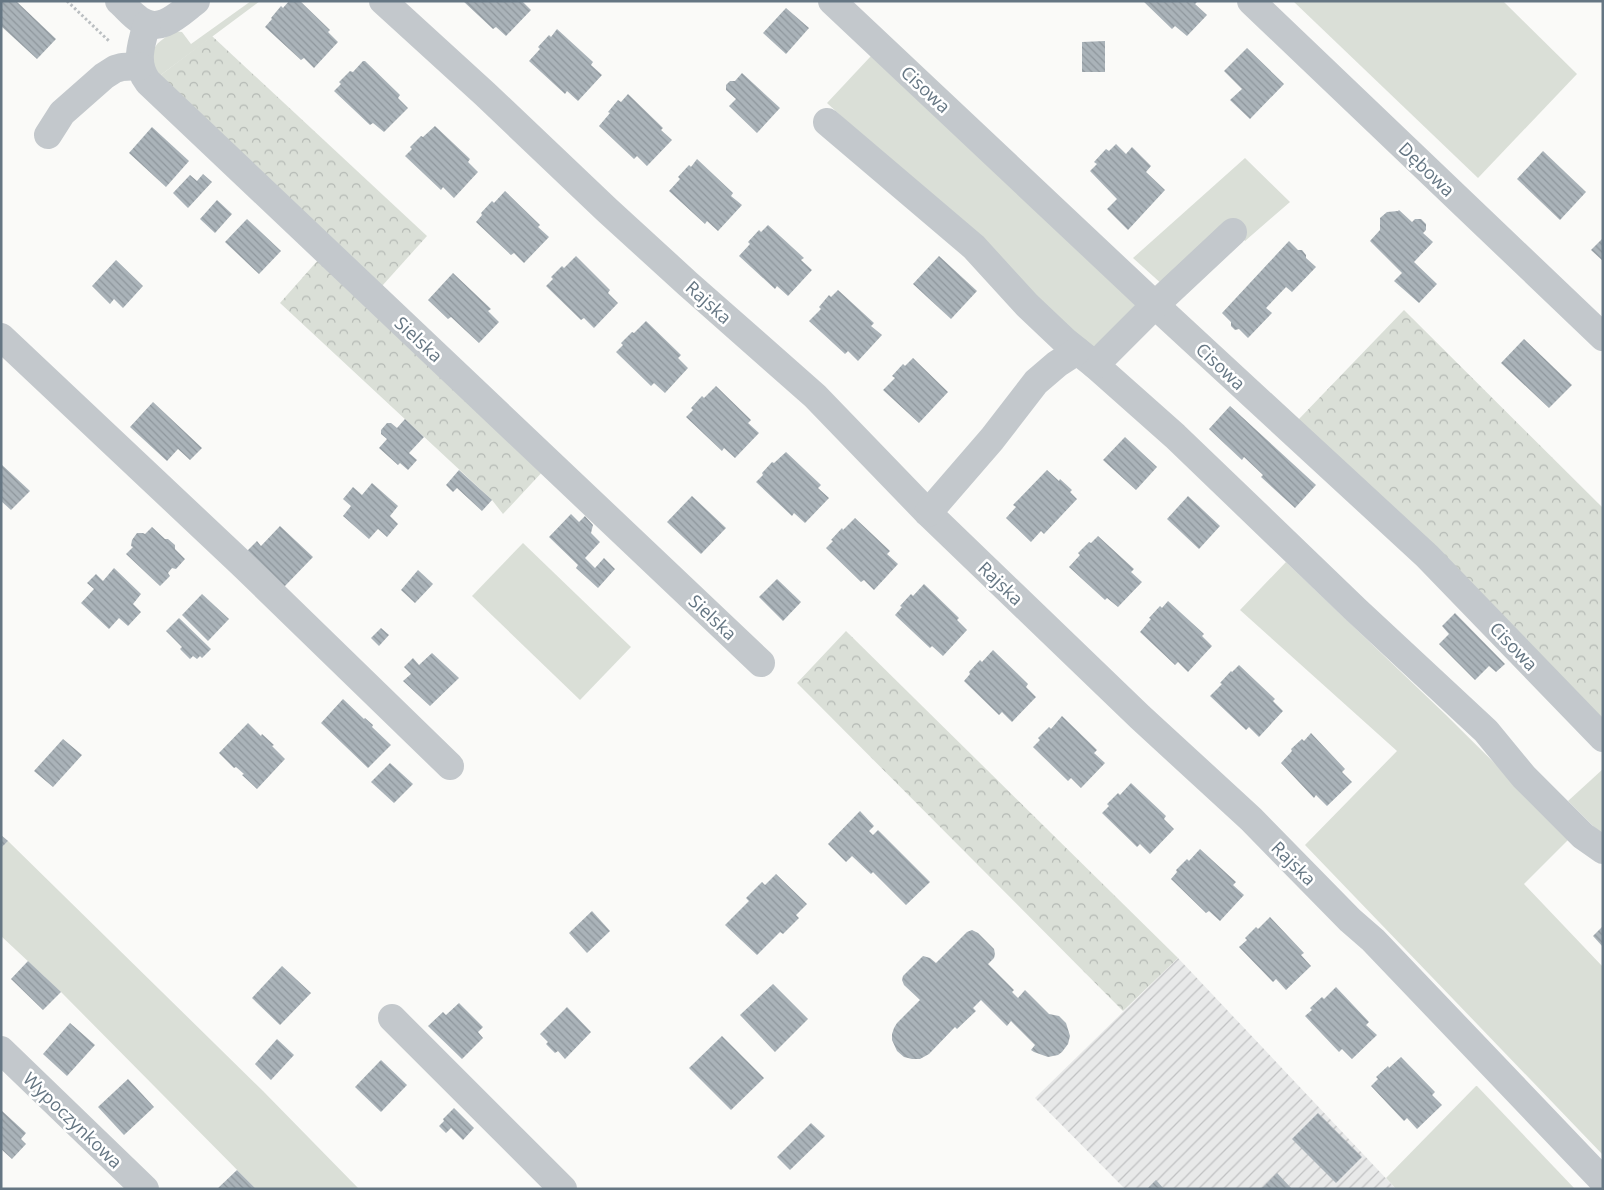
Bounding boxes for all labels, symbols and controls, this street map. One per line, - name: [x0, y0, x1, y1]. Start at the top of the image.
- street label: Cisowa: [896, 60, 956, 118]
- street label: Dębowa: [1394, 136, 1460, 202]
- street label: Rajska: [681, 275, 737, 329]
- street label: Sielska: [390, 311, 448, 367]
- street label: Cisowa: [1191, 337, 1251, 395]
- street label: Rajska: [973, 556, 1029, 610]
- street label: Sielska: [684, 589, 742, 645]
- street label: Cisowa: [1485, 616, 1543, 676]
- street label: Rajska: [1267, 836, 1321, 890]
- street label: Wypoczynkowa: [18, 1067, 128, 1173]

